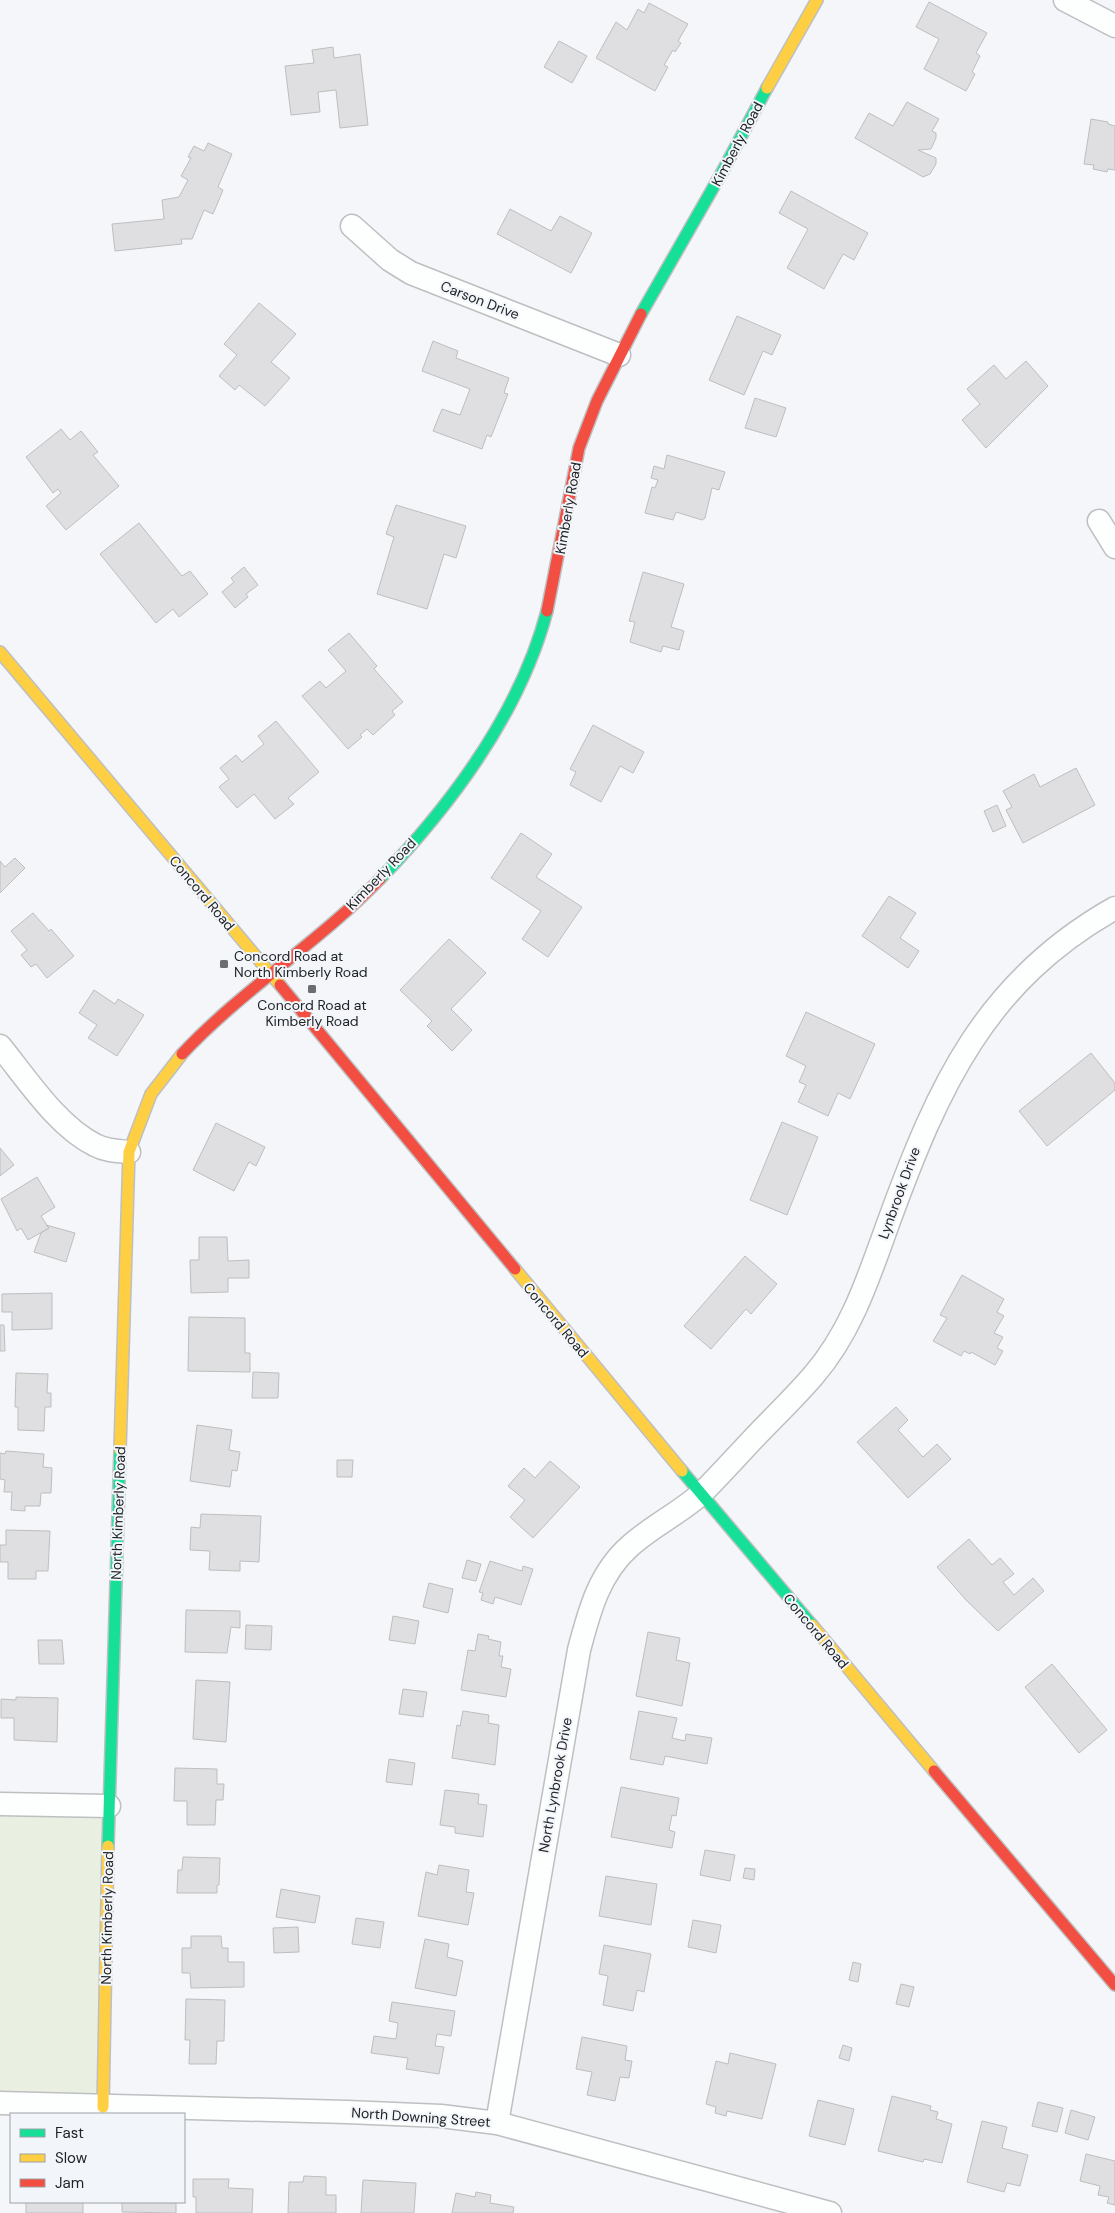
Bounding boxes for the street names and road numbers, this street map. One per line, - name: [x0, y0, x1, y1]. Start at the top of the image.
- street label: Kimberly Road: [707, 99, 767, 189]
- street label: Carson Drive: [438, 277, 522, 323]
- street label: Kimberly Road: [551, 461, 585, 555]
- street label: Kimberly Road: [342, 834, 420, 914]
- street label: Concord Road: [165, 852, 239, 934]
- street label: Lynbrook Drive: [874, 1145, 924, 1241]
- street label: Concord Road: [519, 1279, 593, 1361]
- street label: North Kimberly Road: [107, 1446, 129, 1580]
- street label: Concord Road: [779, 1590, 853, 1672]
- street label: North Lynbrook Drive: [534, 1716, 576, 1854]
- street label: North Kimberly Road: [97, 1851, 117, 1985]
- street label: North Downing Street: [351, 2103, 491, 2131]

